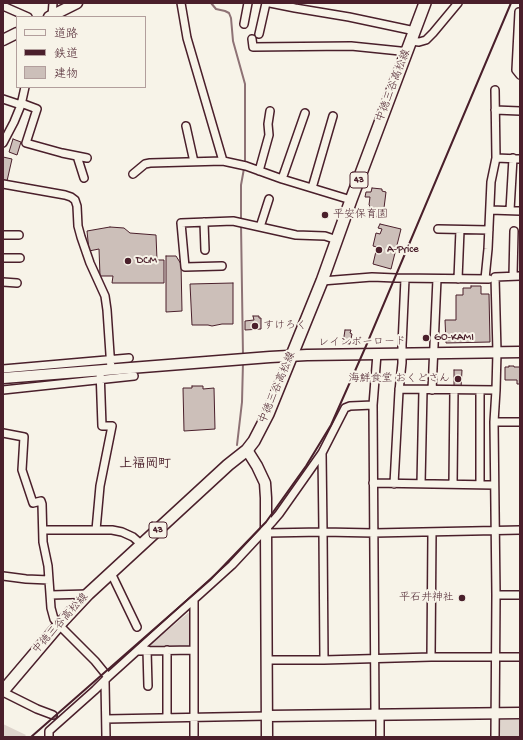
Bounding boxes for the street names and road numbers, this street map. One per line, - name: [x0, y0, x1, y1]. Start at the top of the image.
- street label: 中徳三谷高松線: [374, 48, 414, 124]
- road number: 43: [350, 172, 368, 188]
- street label: レインボーロード: [318, 336, 406, 350]
- street label: 中徳三谷高松線: [257, 350, 299, 426]
- road number: 43: [149, 522, 167, 538]
- street label: 中徳三谷高松線: [30, 591, 92, 657]

